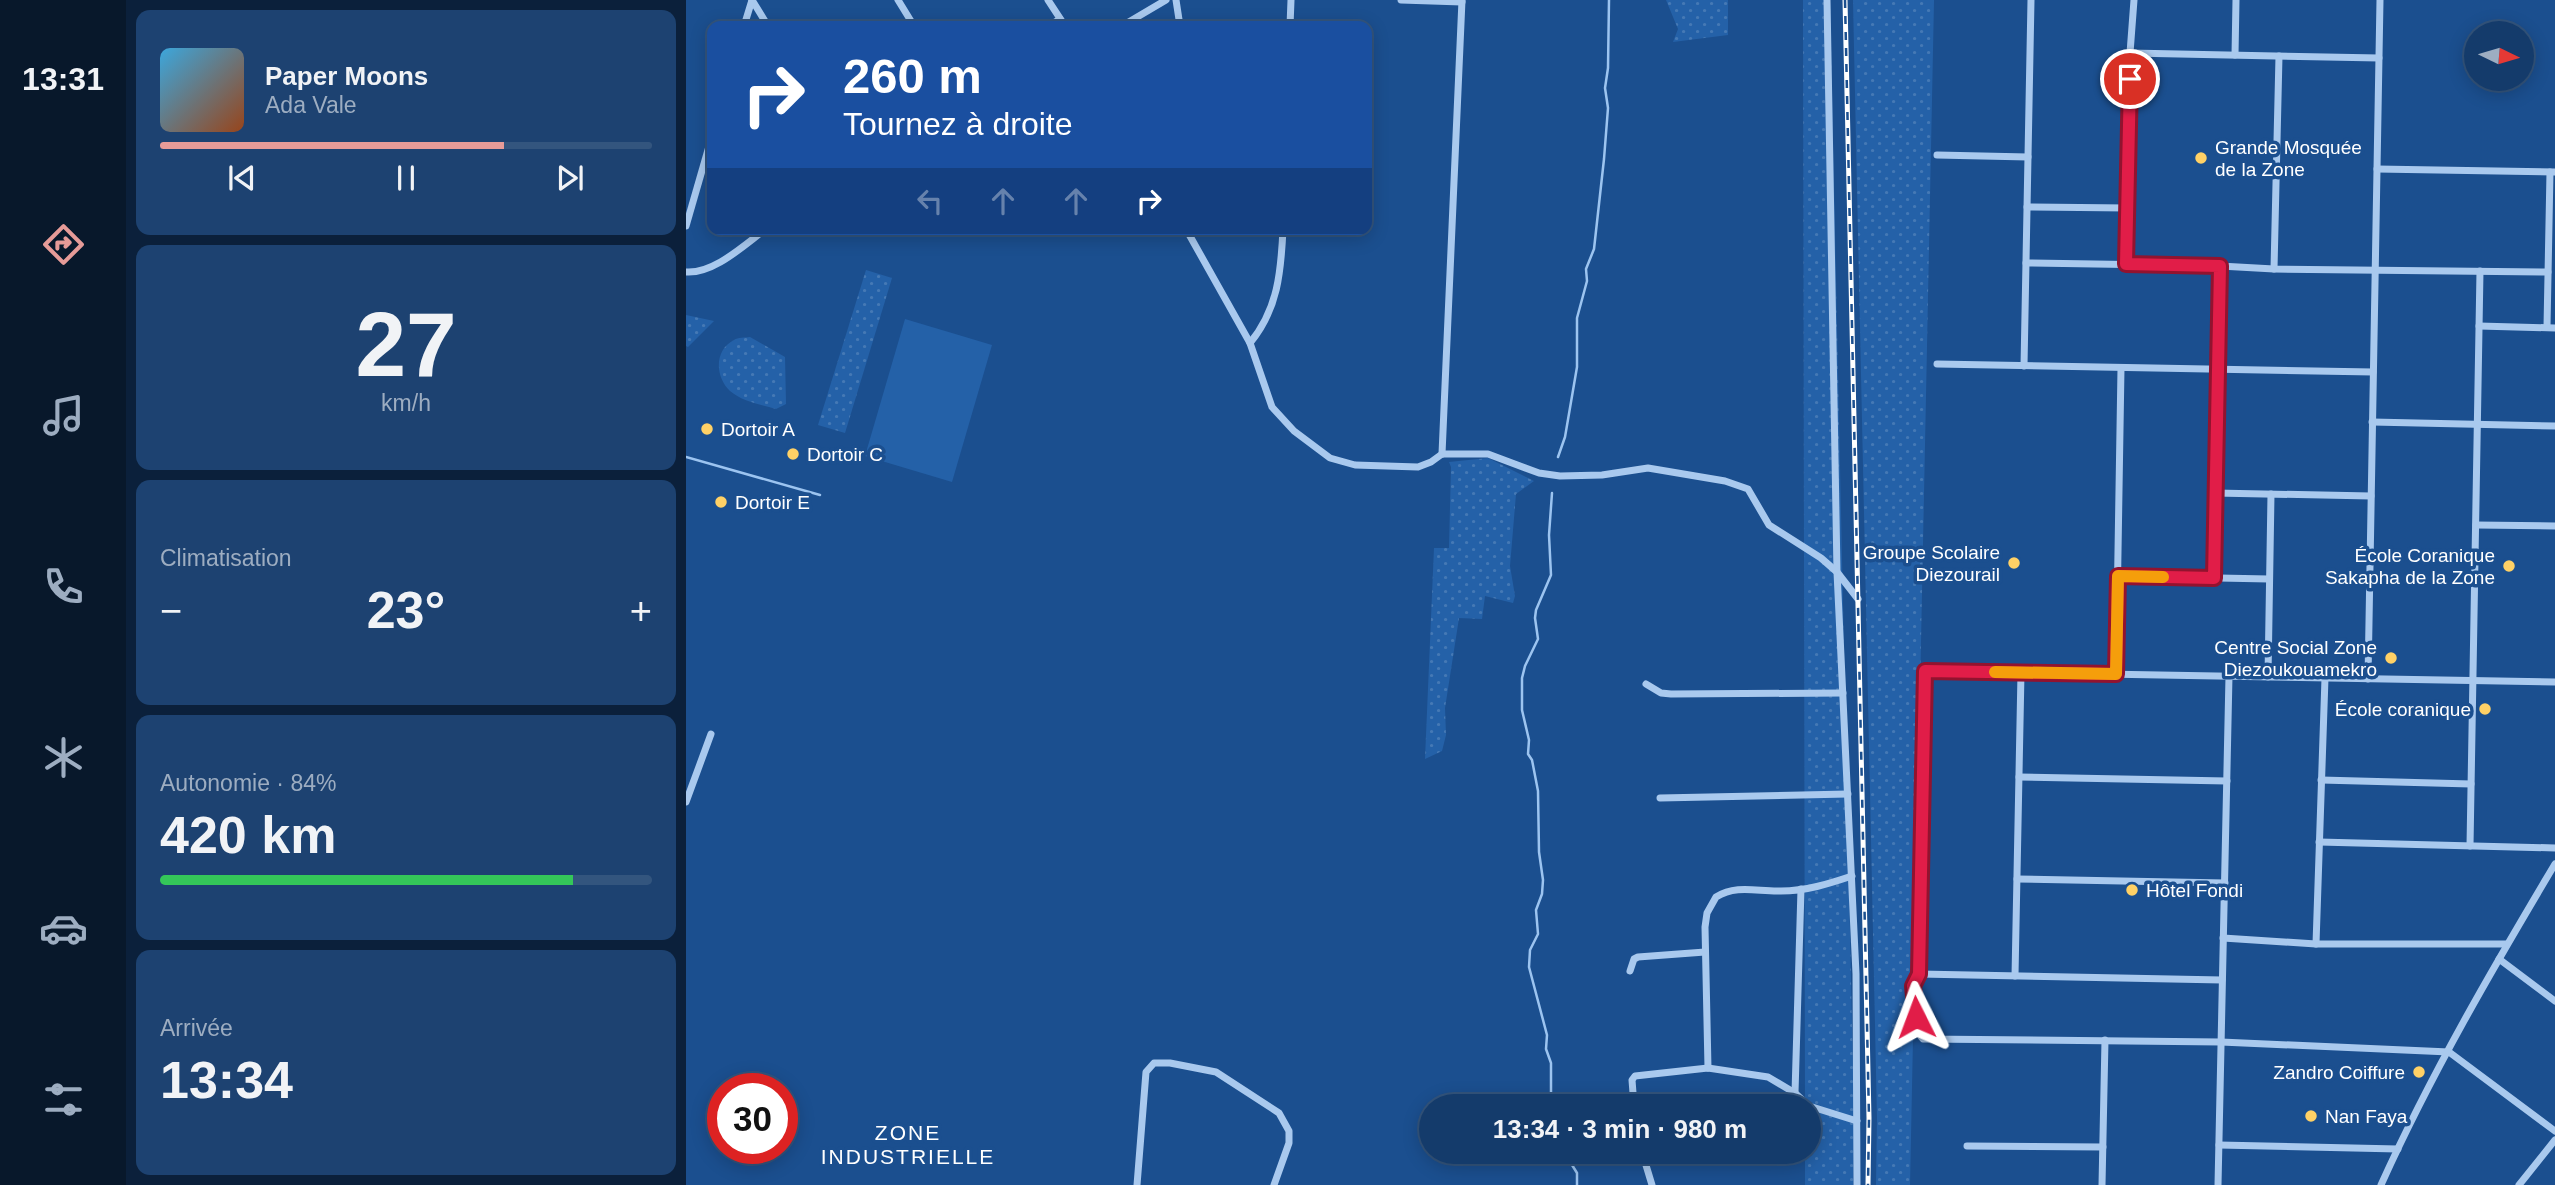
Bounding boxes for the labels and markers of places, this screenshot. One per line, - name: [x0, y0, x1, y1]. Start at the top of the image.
- pin: [2100, 49, 2160, 109]
- place label: Grande Mosquée de la Zone: [2215, 137, 2362, 180]
- marker: Grande Mosquée de la Zone: [2193, 150, 2209, 166]
- place label: Dortoir A: [721, 419, 795, 440]
- marker: Dortoir A: [699, 421, 715, 437]
- place label: Dortoir C: [807, 444, 883, 465]
- marker: Dortoir C: [785, 446, 801, 462]
- place label: Dortoir E: [735, 492, 810, 513]
- marker: Dortoir E: [713, 494, 729, 510]
- place label: Groupe Scolaire Diezourail: [1863, 542, 2000, 585]
- place label: École Coranique Sakapha de la Zone: [2325, 545, 2495, 588]
- marker: Groupe Scolaire Diezourail: [2006, 555, 2022, 571]
- marker: École Coranique Sakapha de la Zone: [2501, 558, 2517, 574]
- place label: Centre Social Zone Diezoukouamekro: [2214, 637, 2377, 680]
- marker: Centre Social Zone Diezoukouamekro: [2383, 650, 2399, 666]
- place label: École coranique: [2335, 699, 2471, 720]
- marker: École coranique: [2477, 701, 2493, 717]
- place label: Hôtel Fondi: [2146, 880, 2243, 901]
- marker: Hôtel Fondi: [2124, 882, 2140, 898]
- place label: Zandro Coiffure: [2273, 1062, 2405, 1083]
- marker: Zandro Coiffure: [2411, 1064, 2427, 1080]
- place label: Nan Faya: [2325, 1106, 2408, 1127]
- marker: Nan Faya: [2303, 1108, 2319, 1124]

